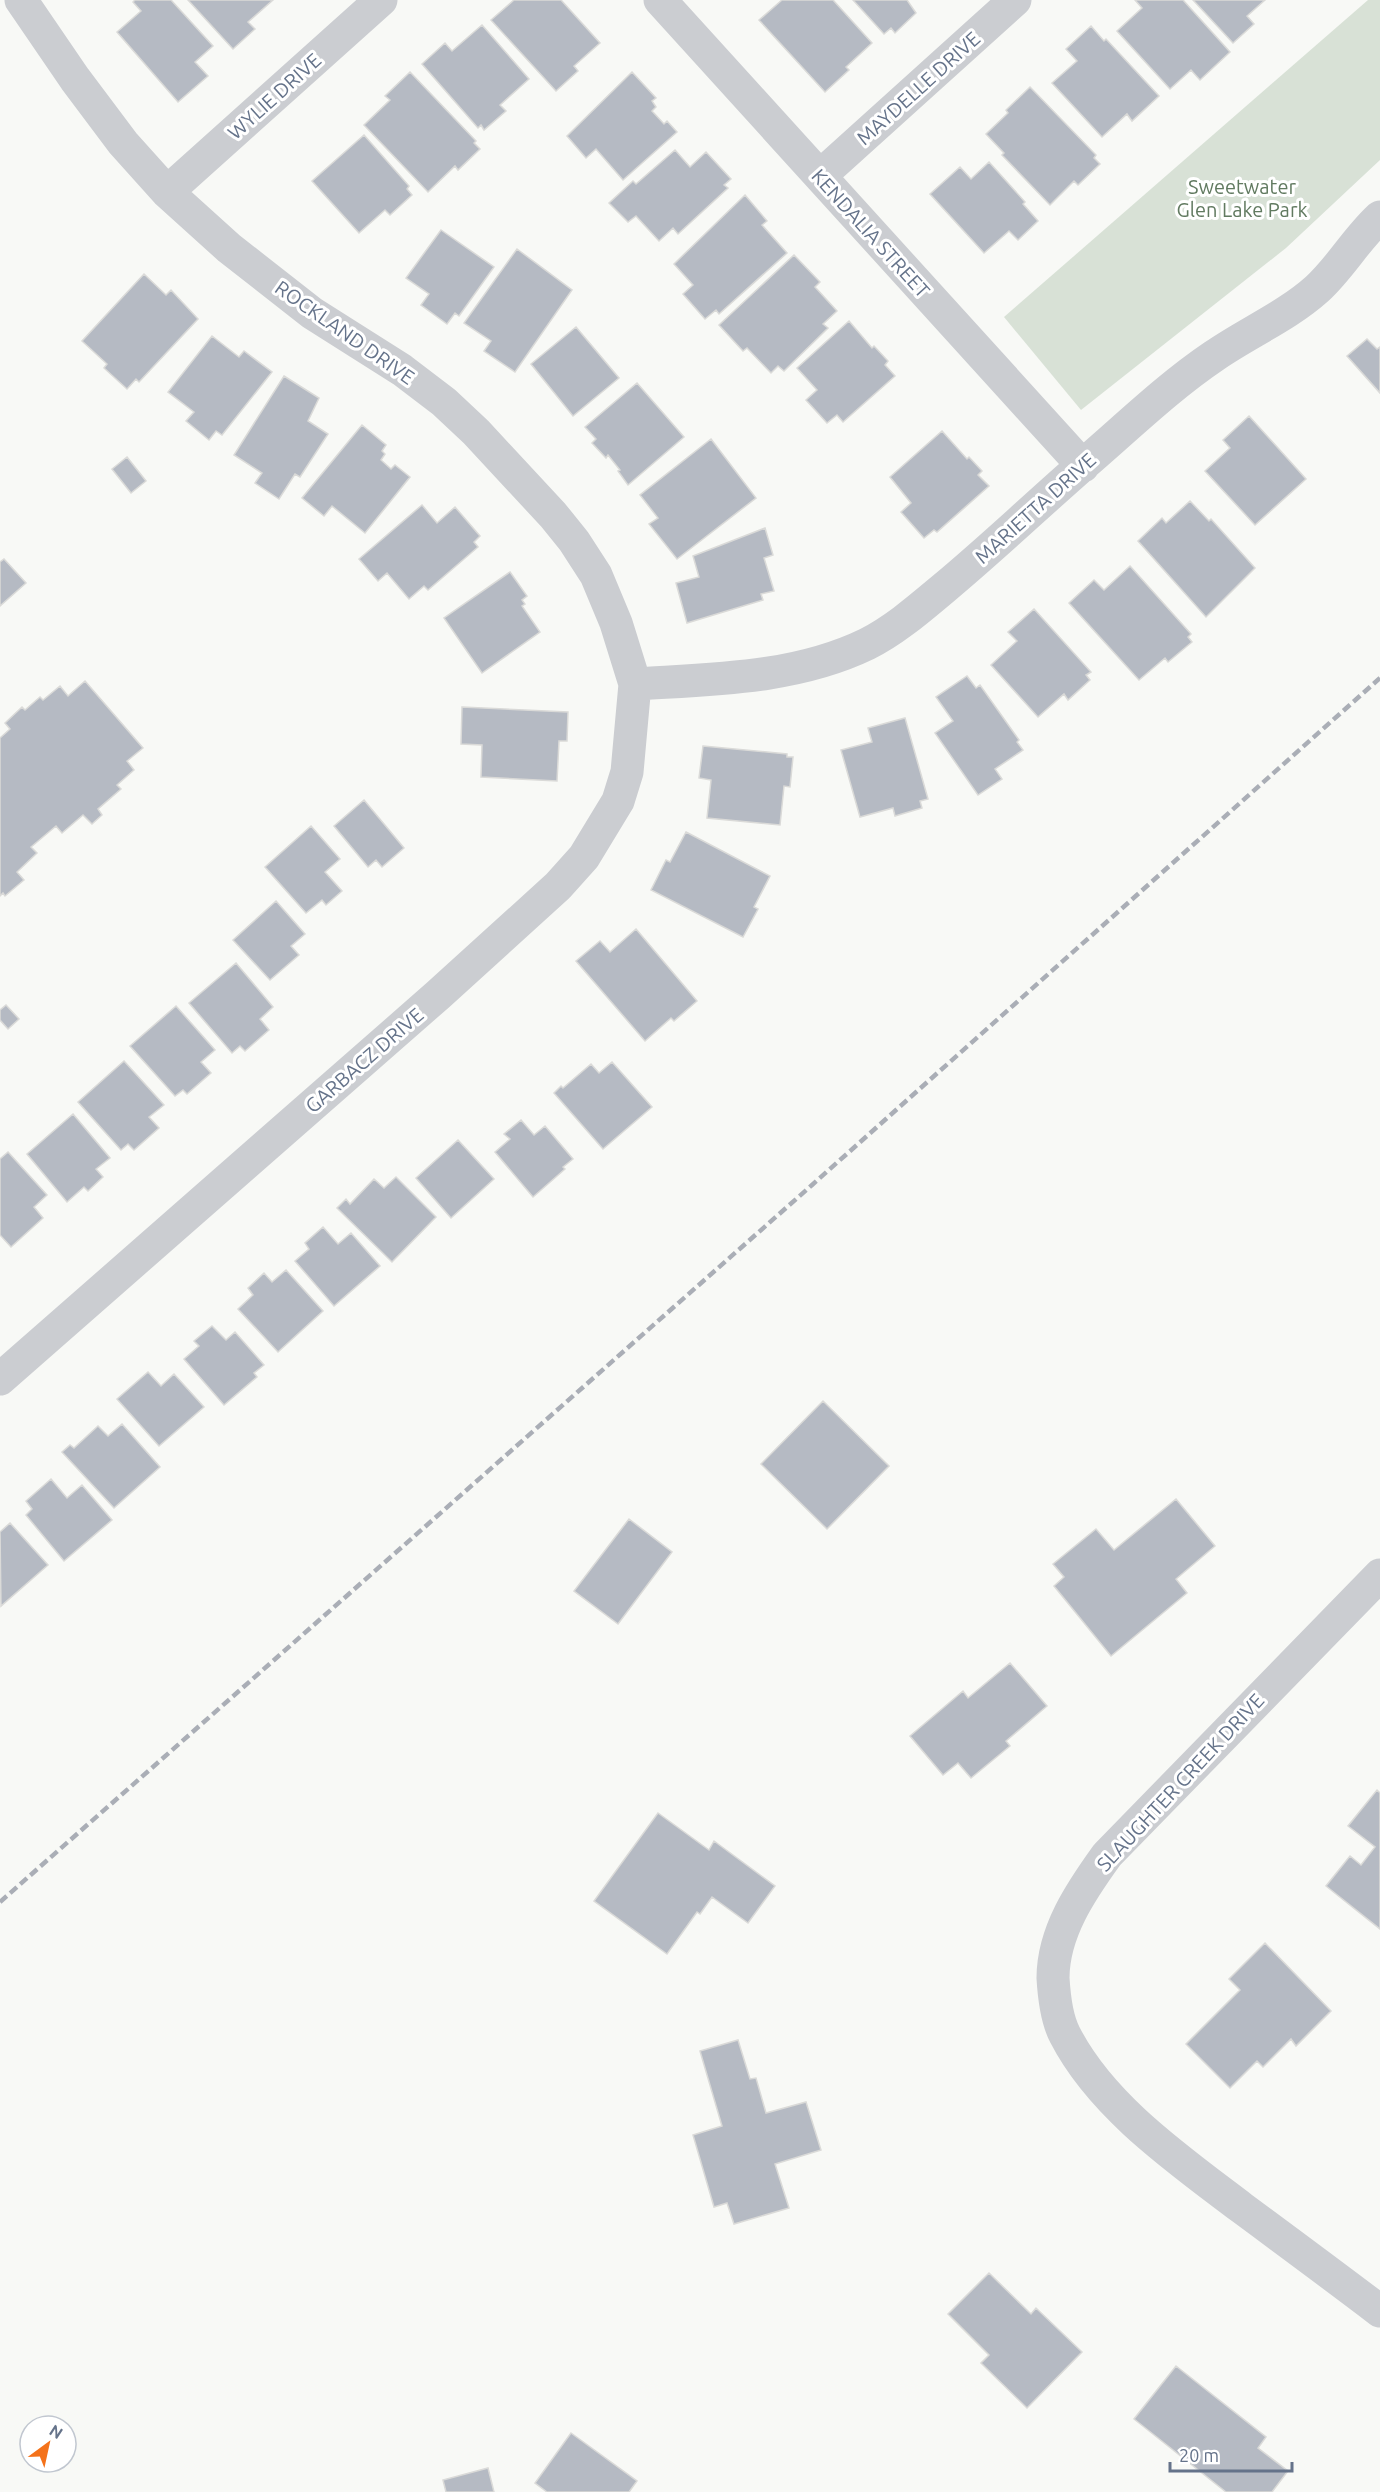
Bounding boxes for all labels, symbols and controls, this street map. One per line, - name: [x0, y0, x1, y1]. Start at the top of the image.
- street label: MAYDELLE DRIVE: [852, 27, 984, 149]
- street label: WYLIE DRIVE: [223, 48, 325, 144]
- street label: KENDALIA STREET: [807, 164, 935, 302]
- park label: Sweetwater Glen Lake Park: [1176, 175, 1308, 221]
- street label: ROCKLAND DRIVE: [271, 275, 419, 389]
- street label: MARIETTA DRIVE: [970, 448, 1100, 568]
- street label: GARBACZ DRIVE: [301, 1003, 427, 1117]
- street label: SLAUGHTER CREEK DRIVE: [1092, 1689, 1268, 1875]
- north arrow: [18, 2414, 78, 2474]
- text: N: [46, 2421, 66, 2442]
- scale bar: [1170, 2435, 1292, 2473]
- text: 20 m: [1179, 2445, 1219, 2465]

